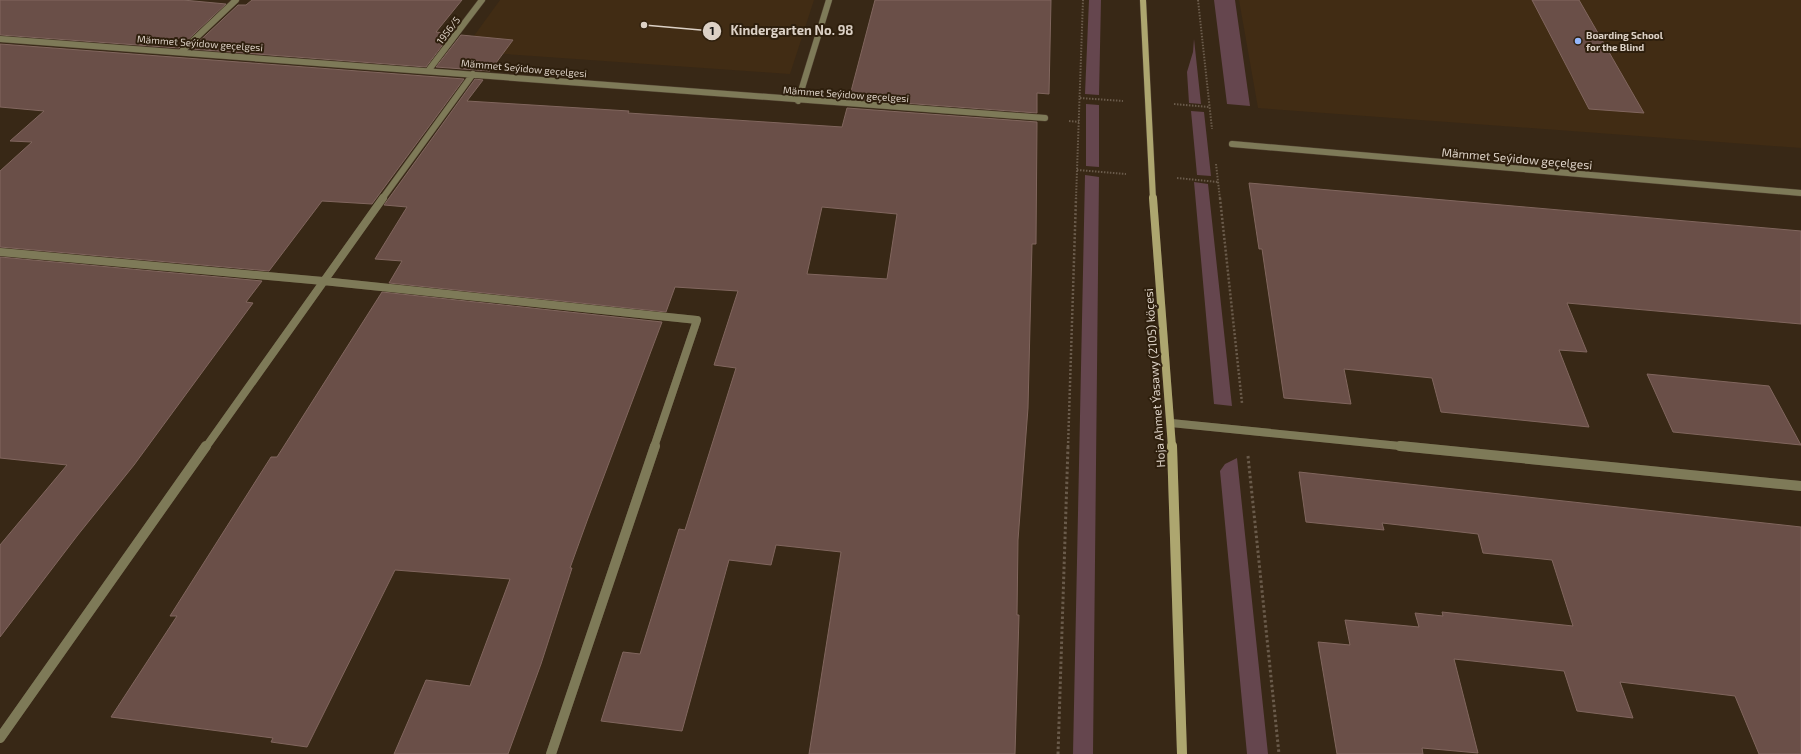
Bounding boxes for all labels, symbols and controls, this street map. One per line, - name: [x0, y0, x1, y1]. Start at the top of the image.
- street label: 1956/5: [434, 14, 462, 46]
- callout: Kindergarten No. 98: [702, 18, 861, 43]
- text: Kindergarten No. 98: [731, 22, 853, 38]
- text: 1: [709, 23, 715, 37]
- place label: Boarding School for the Blind: [1586, 29, 1664, 53]
- street label: Mämmet Seýidow geçelgesi: [137, 33, 263, 54]
- marker: Boarding School for the Blind: [1573, 36, 1583, 46]
- street label: Mämmet Seýidow geçelgesi: [461, 57, 587, 80]
- street label: Mämmet Seýidow geçelgesi: [783, 84, 909, 105]
- street label: Mämmet Seýidow geçelgesi: [1441, 144, 1593, 173]
- street label: Hoja Ahmet Ýasawy (2105) köçesi: [1141, 288, 1168, 468]

